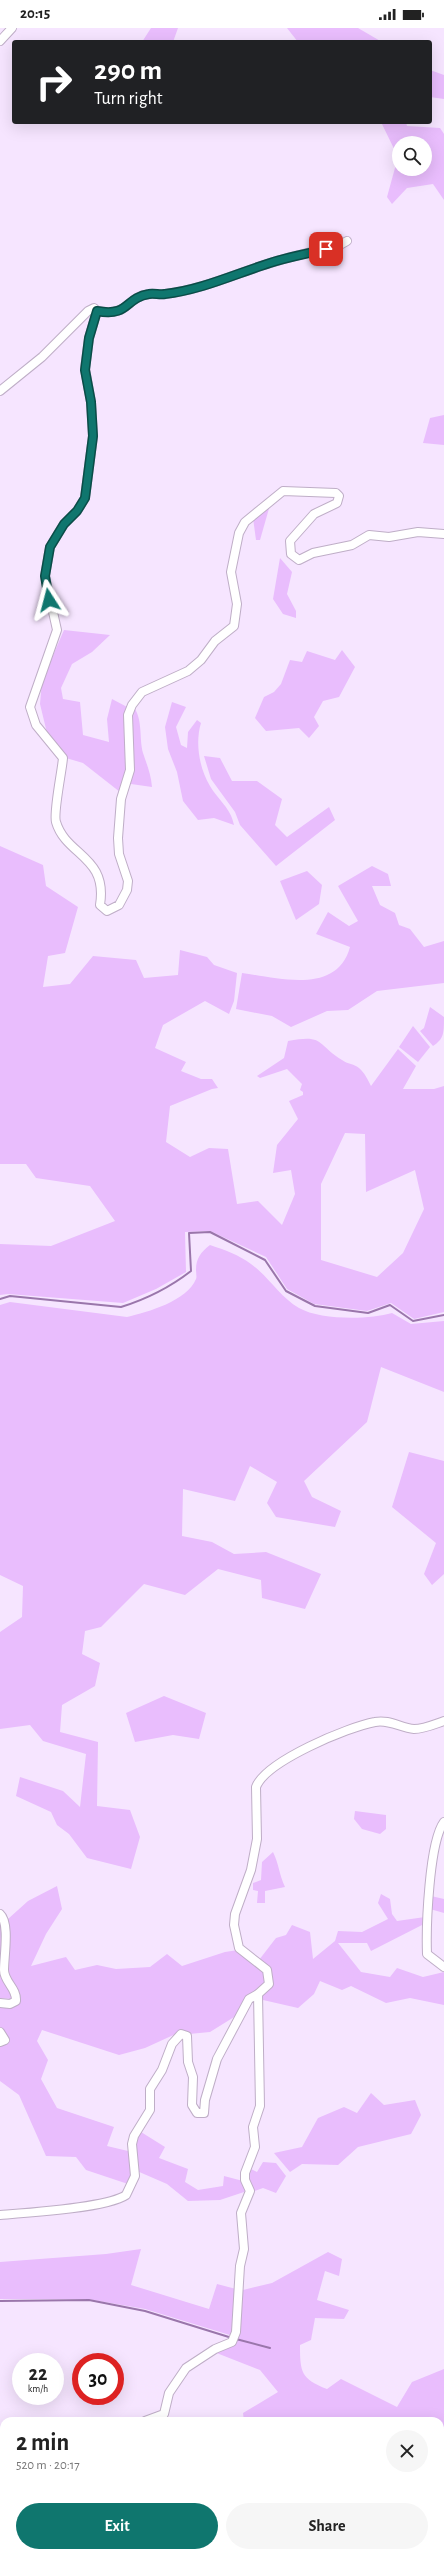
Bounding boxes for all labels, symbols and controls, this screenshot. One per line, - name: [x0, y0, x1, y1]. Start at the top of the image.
- text: 20:15: [20, 6, 50, 21]
- icon: right: [28, 56, 80, 108]
- text: 290 m: [94, 57, 162, 85]
- text: Turn right: [94, 90, 163, 108]
- map controls: [392, 136, 432, 176]
- button: search: [392, 136, 432, 176]
- pin: [309, 232, 343, 266]
- icon: arrive: [315, 238, 337, 260]
- position arrow: [28, 579, 70, 621]
- speed limit sign: 30: [72, 2353, 124, 2405]
- text: 22: [29, 2364, 47, 2384]
- text: km/h: [28, 2384, 48, 2394]
- button: close: [386, 2430, 428, 2472]
- text: 2 min: [16, 2431, 69, 2455]
- text: 520 m · 20:17: [16, 2459, 80, 2472]
- button: Exit: [16, 2503, 218, 2549]
- button: Share: [226, 2503, 428, 2549]

